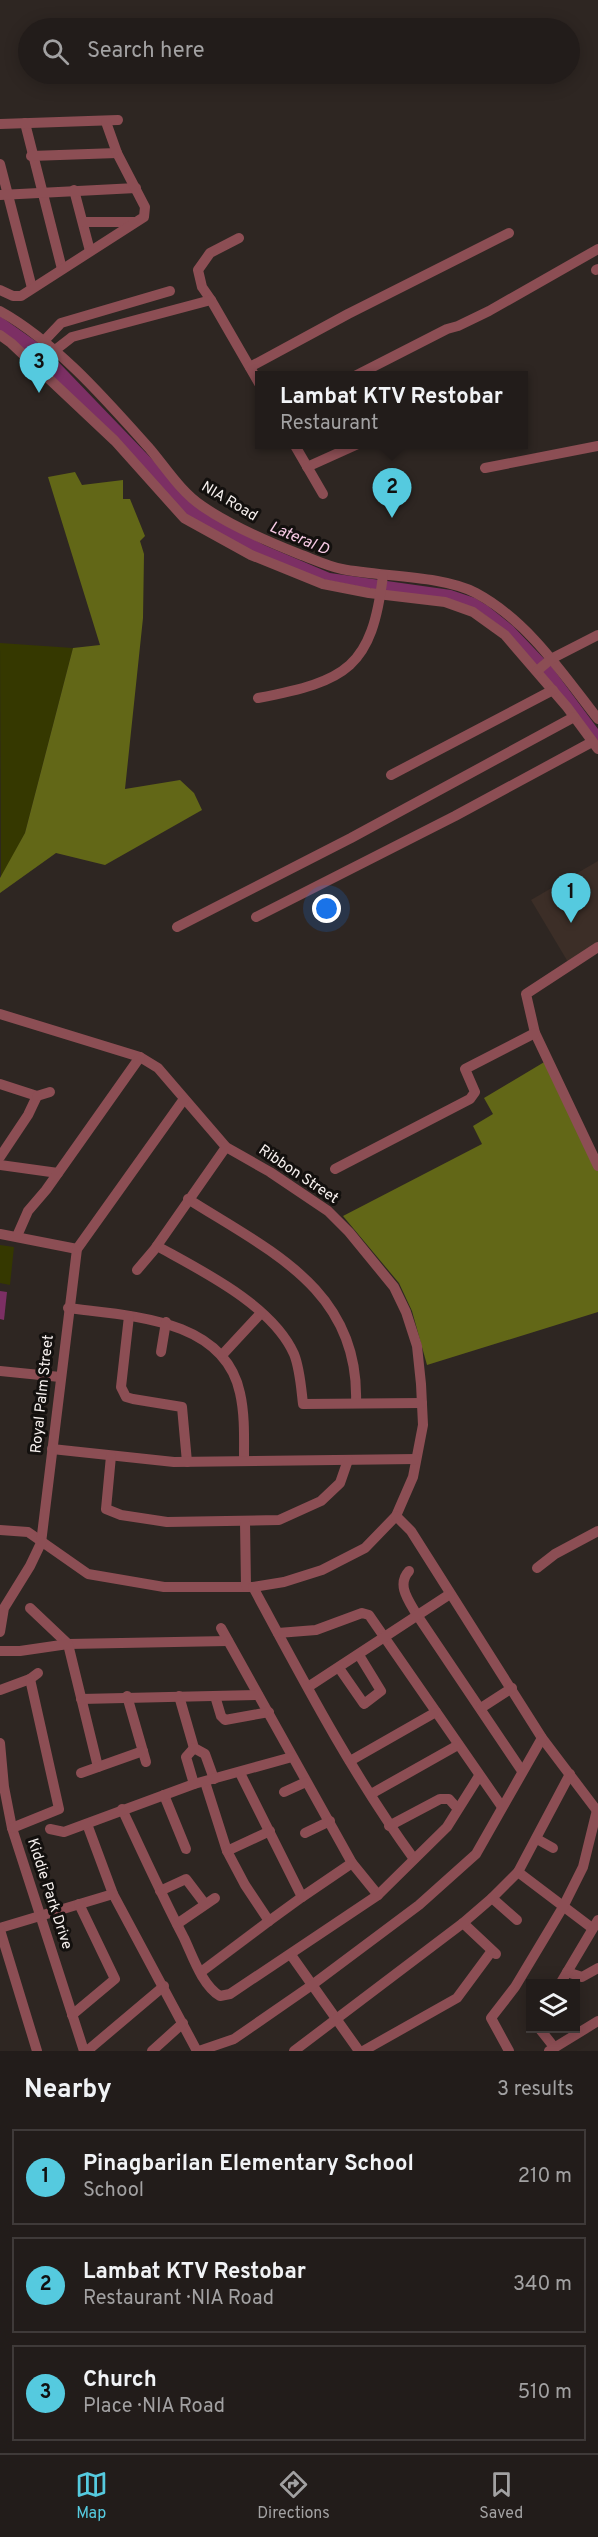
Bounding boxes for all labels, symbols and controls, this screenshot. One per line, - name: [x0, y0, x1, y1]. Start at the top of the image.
- search box: [18, 18, 580, 84]
- icon: search: [39, 35, 72, 68]
- text: Search here: [87, 38, 205, 65]
- pin: 3: [20, 344, 58, 393]
- popup: [255, 371, 528, 449]
- text: Lambat KTV Restobar: [280, 384, 503, 411]
- text: Restaurant: [280, 411, 379, 437]
- pin: 2: [372, 468, 412, 518]
- street label: NIA Road: [197, 478, 261, 526]
- water label: Lateral D: [266, 518, 332, 561]
- pin: 1: [552, 874, 590, 923]
- your location: [312, 894, 341, 923]
- street label: Ribbon Street: [254, 1141, 342, 1209]
- street label: Royal Palm Street: [27, 1334, 59, 1454]
- street label: Kiddie Park Drive: [22, 1836, 76, 1952]
- map controls: [526, 1979, 580, 2033]
- button: layers: [526, 1979, 580, 2033]
- text: Nearby: [24, 2074, 112, 2107]
- text: 3 results: [497, 2077, 574, 2103]
- text: Pinagbarilan Elementary School: [83, 2151, 414, 2178]
- text: 1: [42, 2164, 50, 2190]
- text: 210 m: [518, 2164, 572, 2190]
- text: School: [83, 2178, 144, 2204]
- text: Lambat KTV Restobar: [83, 2259, 306, 2286]
- text: 2: [39, 2272, 52, 2298]
- text: 340 m: [513, 2272, 572, 2298]
- text: Restaurant · NIA Road: [83, 2286, 274, 2312]
- text: Church: [83, 2367, 157, 2394]
- text: 3: [40, 2380, 52, 2406]
- text: 510 m: [518, 2380, 572, 2406]
- text: Place · NIA Road: [83, 2394, 225, 2420]
- tab: Map: [75, 2468, 108, 2524]
- tab: Directions: [257, 2468, 330, 2524]
- tab: Saved: [479, 2468, 523, 2524]

